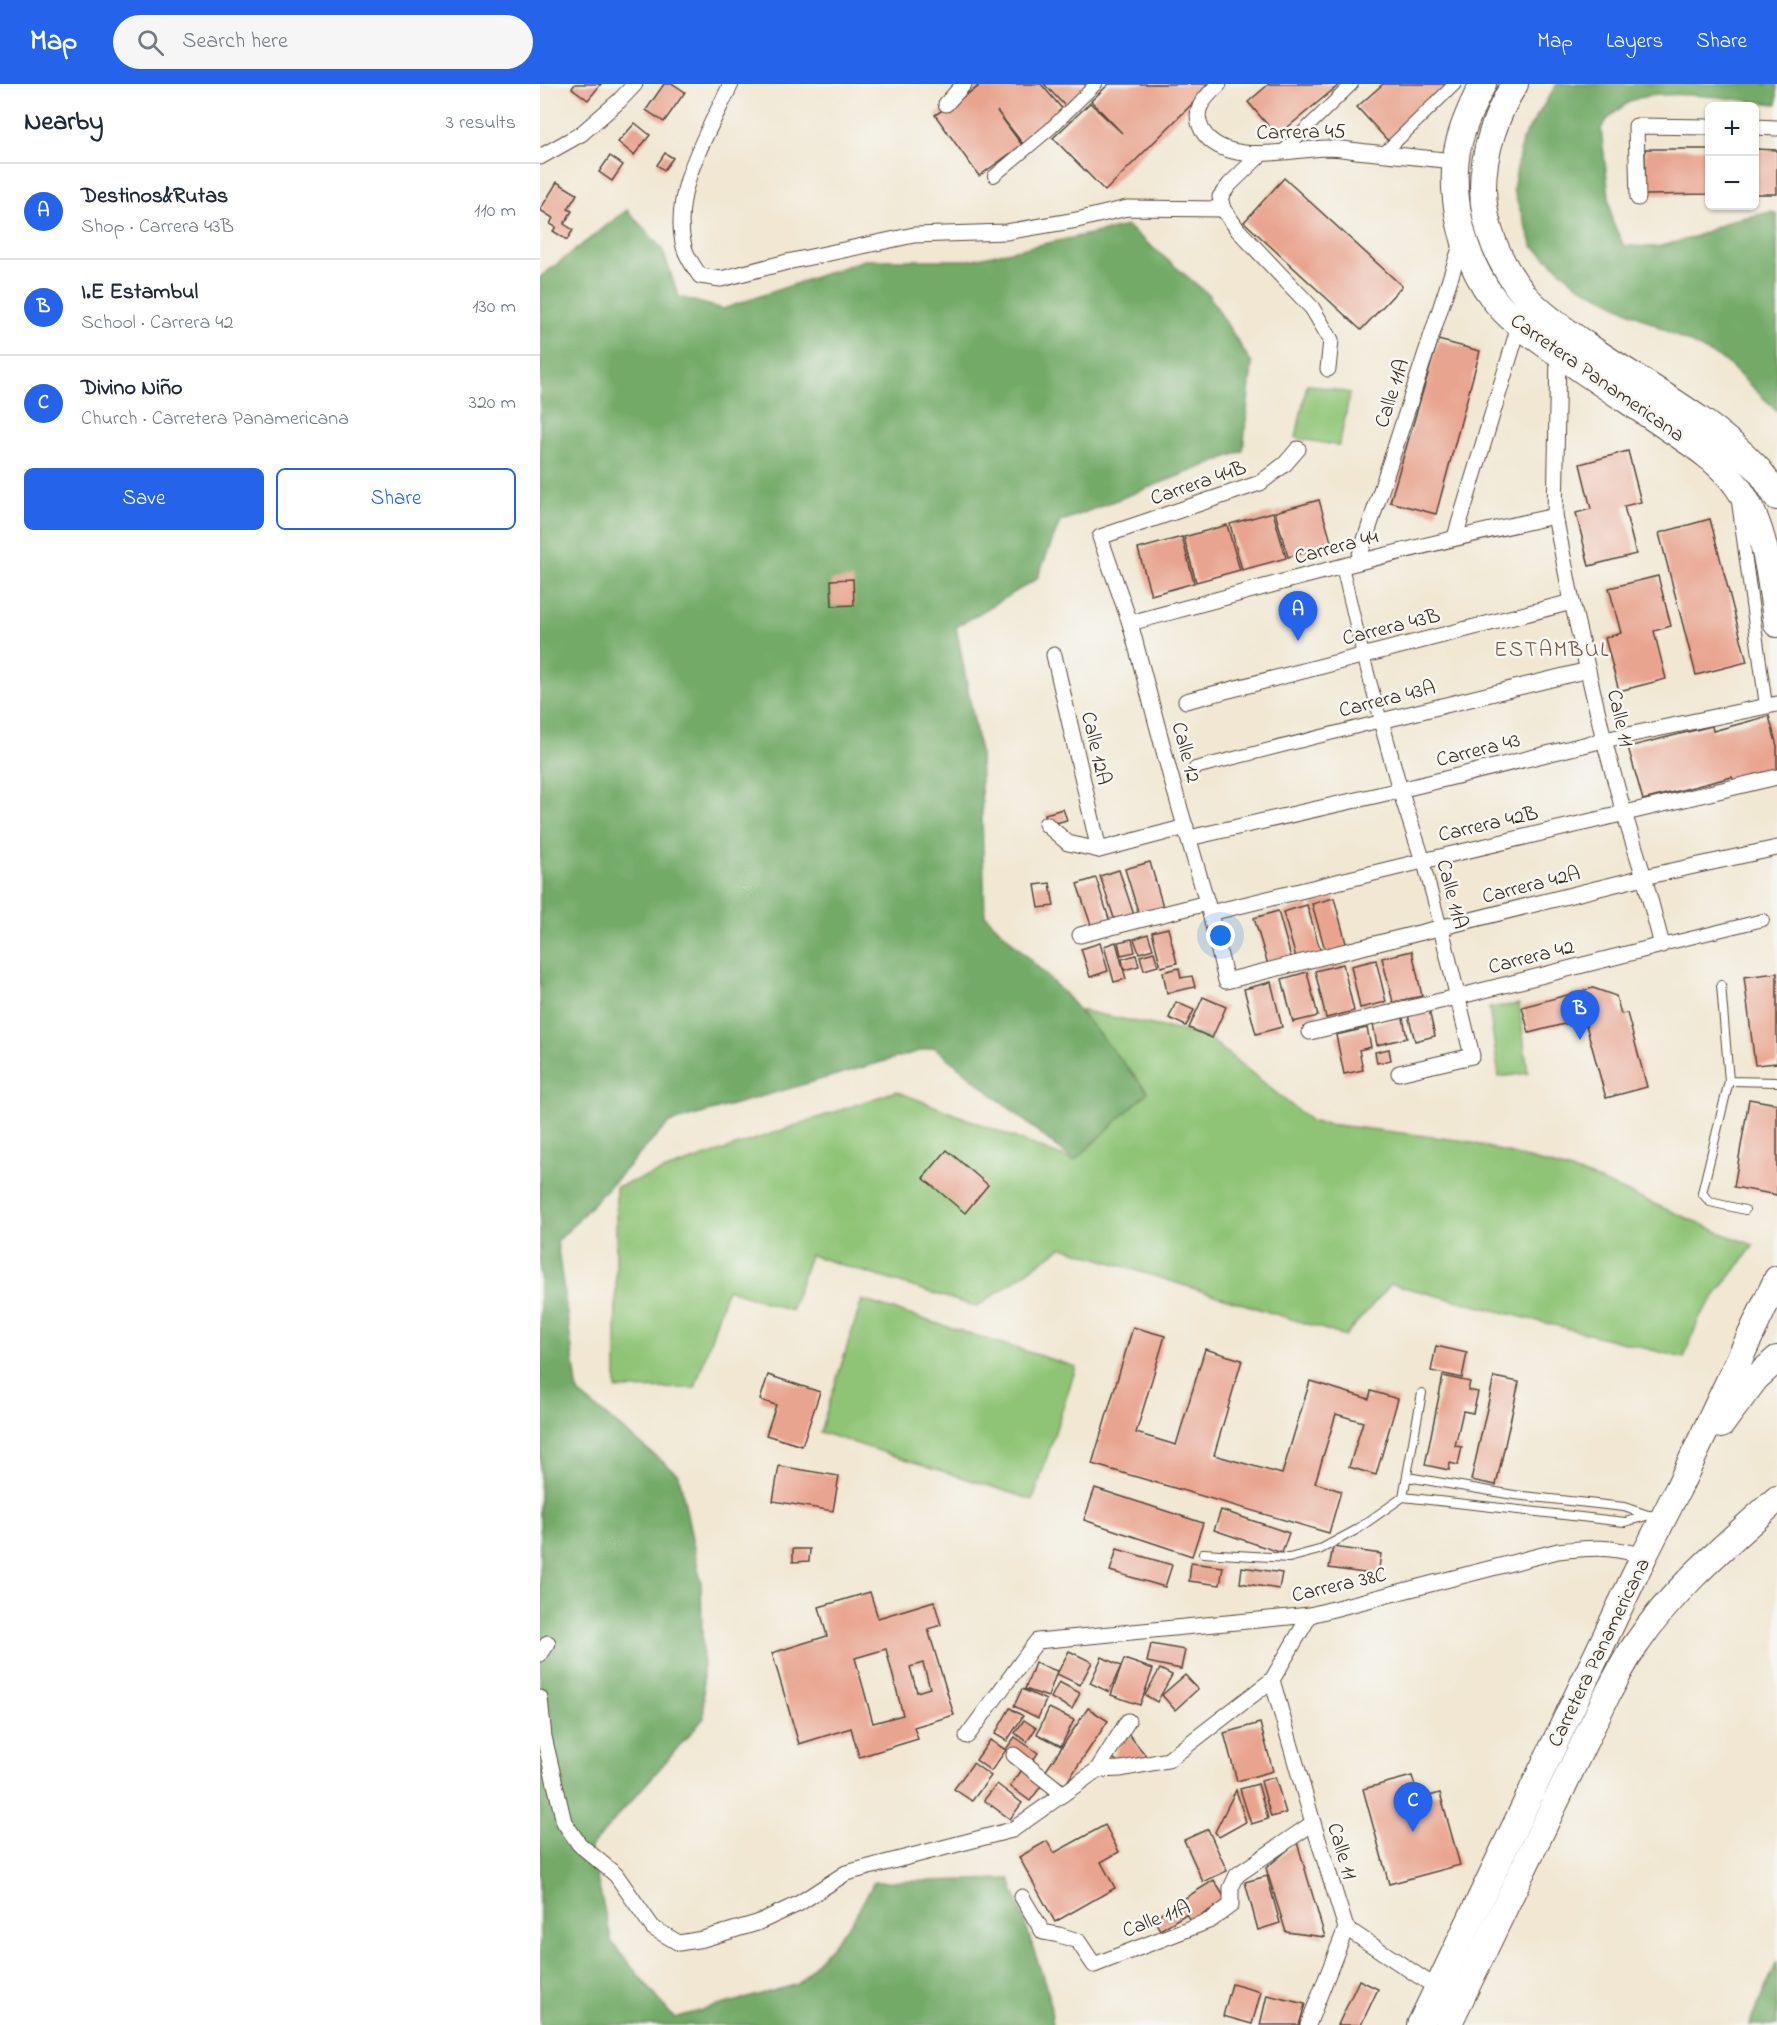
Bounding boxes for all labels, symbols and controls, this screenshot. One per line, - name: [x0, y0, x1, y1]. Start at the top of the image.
- search box: [113, 15, 533, 69]
- text: Map: [30, 22, 77, 63]
- icon: search: [134, 26, 167, 59]
- text: Search here: [182, 26, 288, 58]
- text: Map: [1537, 27, 1573, 57]
- text: Layers: [1606, 27, 1663, 57]
- text: Share: [1696, 27, 1747, 57]
- map controls: [1705, 102, 1759, 210]
- button: +: [1705, 102, 1759, 156]
- text: Nearby: [24, 104, 103, 142]
- text: 3 results: [446, 109, 516, 138]
- street label: Carrera 45: [1256, 117, 1346, 149]
- button: −: [1705, 156, 1759, 210]
- text: Destinos&Rutas: [81, 181, 228, 213]
- text: A: [37, 197, 50, 226]
- text: 110 m: [474, 197, 516, 226]
- text: Shop · Carrera 43B: [81, 213, 234, 242]
- text: I.E Estambul: [81, 277, 198, 309]
- text: B: [37, 293, 50, 322]
- text: 130 m: [472, 293, 516, 322]
- street label: Carretera Panamericana: [1503, 307, 1690, 450]
- text: School · Carrera 42: [81, 309, 233, 338]
- street label: Calle 11A: [1368, 355, 1418, 432]
- text: Divino Niño: [81, 373, 182, 405]
- text: C: [38, 389, 49, 418]
- text: 320 m: [469, 389, 516, 418]
- text: Church · Carretera Panamericana: [81, 405, 349, 434]
- street label: Carrera 44B: [1147, 453, 1251, 514]
- button: Save: [24, 468, 264, 530]
- button: Share: [276, 468, 516, 530]
- street label: Carrera 44: [1291, 522, 1382, 574]
- pin: A: [1278, 592, 1317, 641]
- street label: Carrera 43B: [1339, 601, 1444, 655]
- district label: ESTAMBUL: [1494, 635, 1610, 667]
- street label: Carrera 43A: [1336, 673, 1439, 726]
- street label: Calle 11: [1598, 687, 1640, 750]
- street label: Calle 12A: [1072, 709, 1118, 788]
- street label: Calle 12: [1163, 719, 1208, 786]
- street label: Carrera 43: [1433, 726, 1524, 776]
- street label: Carrera 42B: [1436, 799, 1541, 851]
- street label: Calle 11A: [1427, 856, 1475, 933]
- street label: Carrera 42A: [1479, 859, 1584, 913]
- your location: [1206, 921, 1235, 950]
- street label: Carrera 42: [1485, 933, 1578, 983]
- pin: B: [1560, 990, 1600, 1040]
- street label: Carretera Panamericana: [1541, 1553, 1659, 1753]
- street label: Carrera 38C: [1289, 1560, 1390, 1611]
- pin: C: [1394, 1782, 1432, 1832]
- street label: Calle 11: [1318, 1819, 1364, 1884]
- street label: Calle 11A: [1118, 1893, 1195, 1947]

